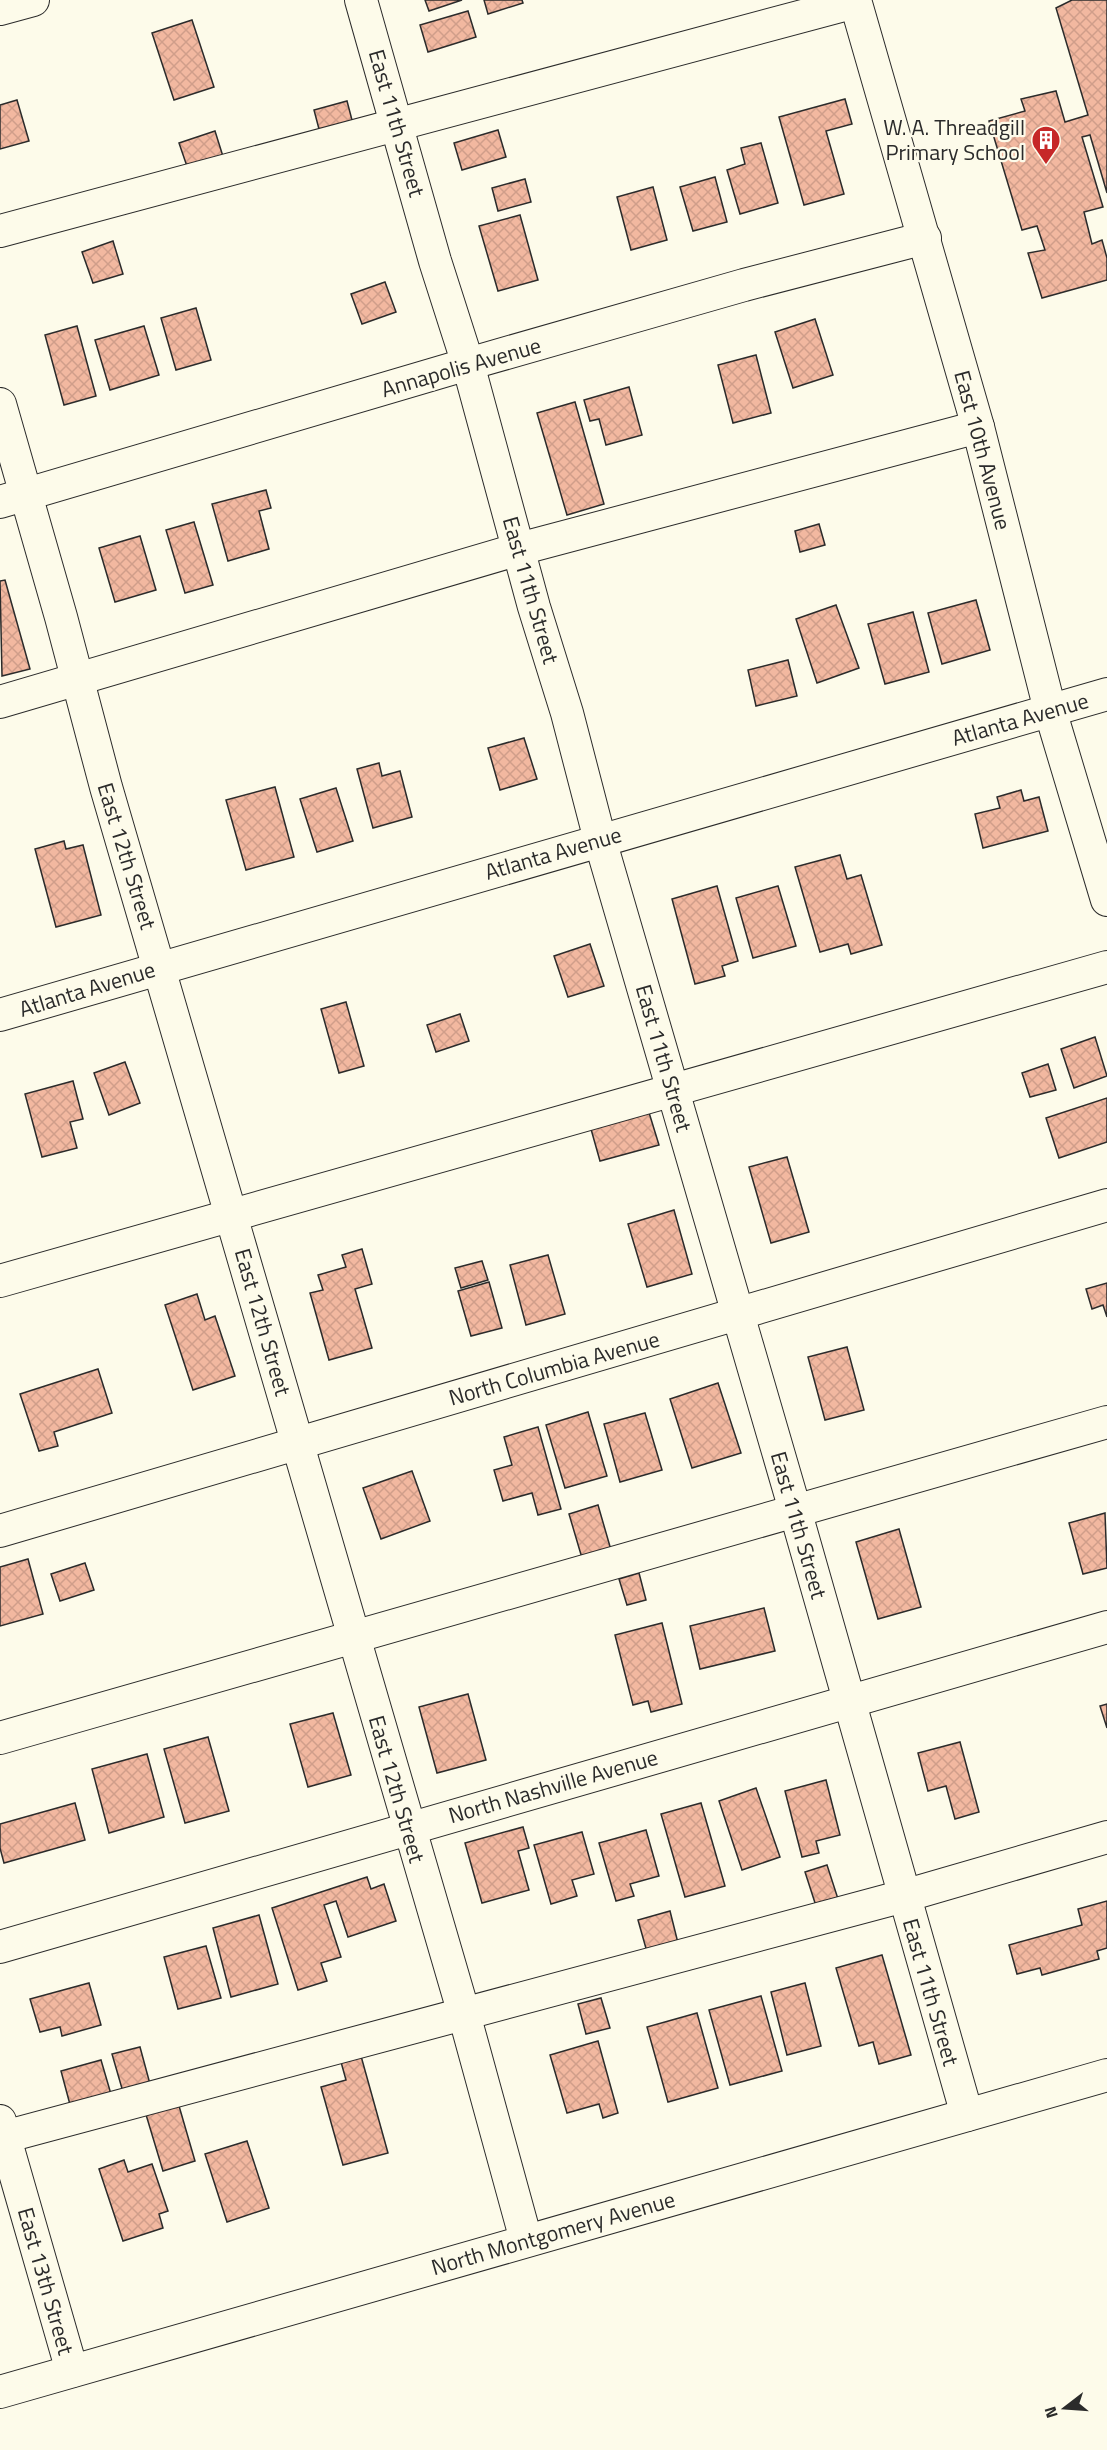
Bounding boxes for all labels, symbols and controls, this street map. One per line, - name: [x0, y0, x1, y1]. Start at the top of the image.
- street label: East 11th Street: [360, 45, 434, 201]
- place label: W. A. Threadgill Primary School: [883, 110, 1025, 169]
- building icon: W. A. Threadgill Primary School: [1030, 124, 1062, 166]
- street label: Annapolis Avenue: [377, 328, 545, 406]
- street label: East 10th Avenue: [945, 366, 1021, 534]
- street label: East 11th Street: [494, 512, 568, 668]
- street label: Atlanta Avenue: [948, 683, 1092, 755]
- street label: East 12th Street: [89, 778, 166, 934]
- street label: Atlanta Avenue: [481, 817, 625, 889]
- street label: Atlanta Avenue: [15, 952, 159, 1026]
- street label: East 11th Street: [627, 980, 701, 1136]
- street label: East 12th Street: [226, 1244, 300, 1400]
- street label: North Columbia Avenue: [445, 1322, 663, 1414]
- street label: East 11th Street: [762, 1447, 836, 1603]
- street label: East 12th Street: [360, 1711, 434, 1867]
- street label: North Nashville Avenue: [444, 1740, 662, 1832]
- street label: East 11th Street: [894, 1914, 968, 2070]
- street label: North Montgomery Avenue: [427, 2182, 679, 2284]
- street label: East 13th Street: [9, 2203, 83, 2359]
- north arrow: [1035, 2378, 1095, 2438]
- text: N: [1038, 2404, 1064, 2421]

